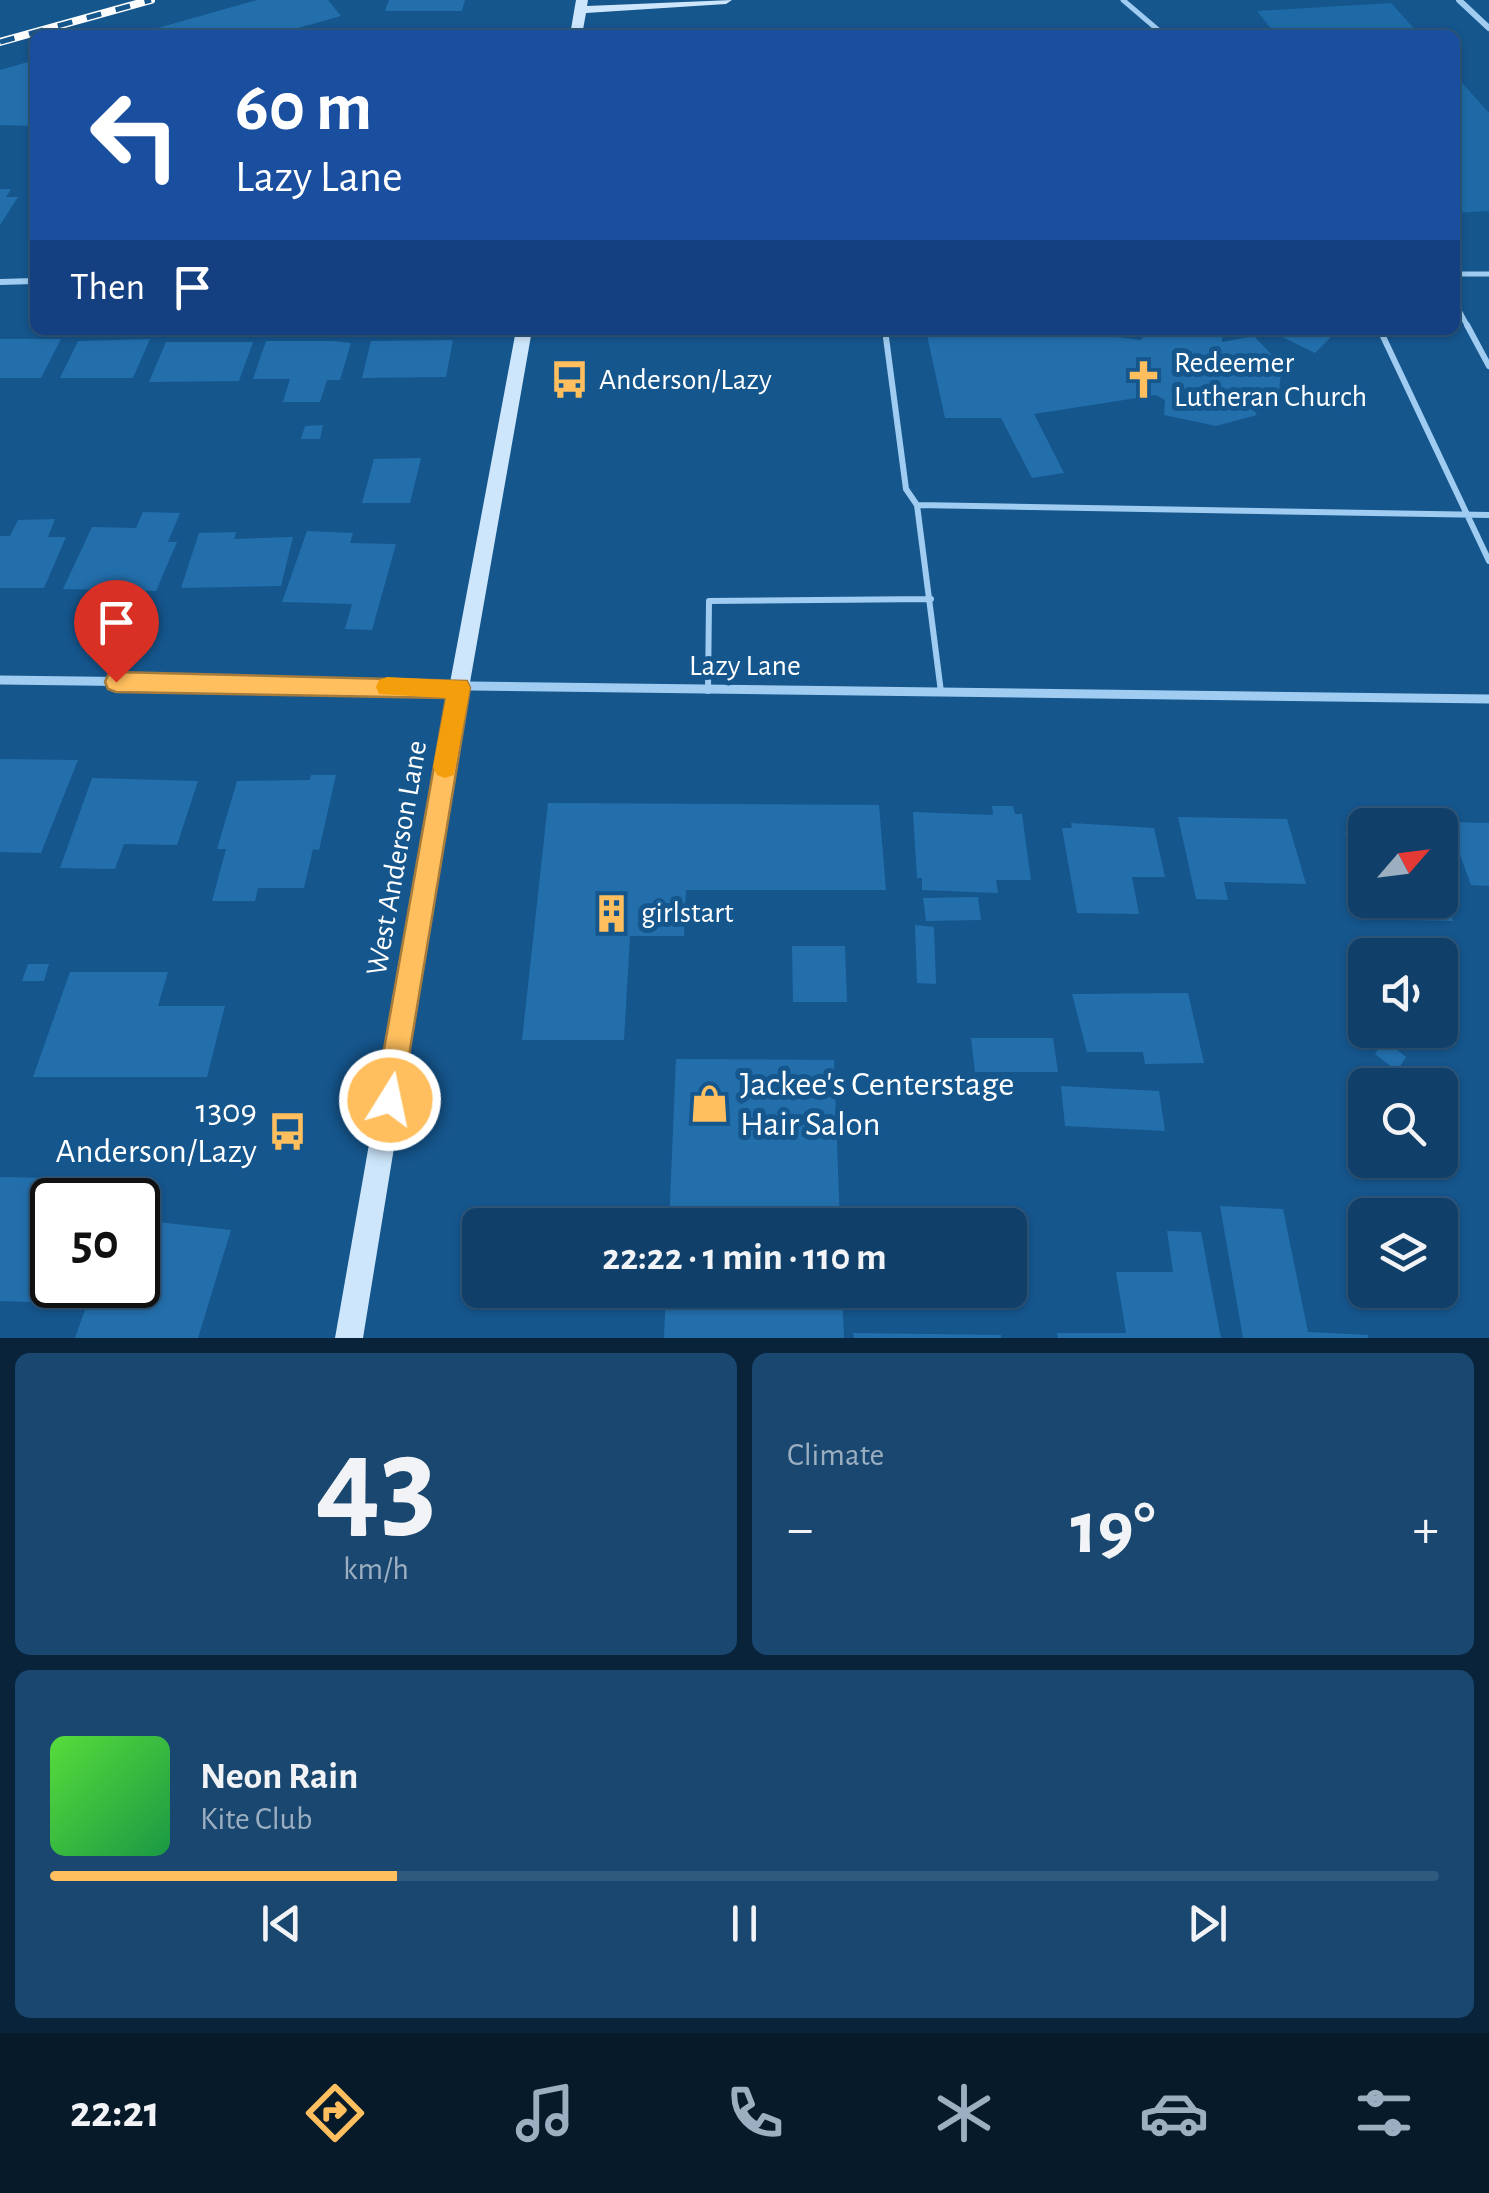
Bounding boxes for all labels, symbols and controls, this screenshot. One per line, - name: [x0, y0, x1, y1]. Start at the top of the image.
- icon: left: [70, 70, 200, 200]
- text: 60 m: [235, 73, 372, 143]
- text: Lazy Lane: [235, 155, 403, 200]
- icon: arrive: [165, 260, 220, 315]
- text: Then: [70, 269, 145, 307]
- place label: Redeemer Lutheran Church: [1174, 348, 1367, 412]
- bus stop icon: Anderson/Lazy: [548, 359, 590, 401]
- church icon: Redeemer Lutheran Church: [1123, 359, 1165, 401]
- place label: Anderson/Lazy: [599, 365, 772, 395]
- pin: [74, 580, 159, 683]
- icon: arrive: [89, 595, 144, 650]
- street label: Lazy Lane: [689, 651, 801, 681]
- street label: West Anderson Lane: [362, 738, 432, 978]
- north arrow: [1348, 808, 1458, 918]
- map controls: [1348, 808, 1458, 1308]
- building icon: girlstart: [590, 892, 632, 934]
- place label: girlstart: [641, 898, 734, 928]
- button: sound: [1348, 938, 1458, 1048]
- position arrow: [338, 1048, 442, 1152]
- place label: Jackee's Centerstage Hair Salon: [740, 1067, 1014, 1142]
- button: search: [1348, 1068, 1458, 1178]
- shop icon: Jackee's Centerstage Hair Salon: [689, 1083, 731, 1125]
- place label: 1309 Anderson/Lazy: [56, 1094, 257, 1169]
- bus stop icon: 1309 Anderson/Lazy: [266, 1110, 308, 1152]
- speed limit sign: 50: [30, 1178, 160, 1308]
- button: layers: [1348, 1198, 1458, 1308]
- text: 22:22 · 1 min · 110 m: [602, 1239, 887, 1277]
- text: 43: [315, 1420, 437, 1550]
- text: Climate: [787, 1439, 884, 1471]
- text: 19°: [1070, 1492, 1156, 1567]
- text: −: [787, 1502, 813, 1557]
- text: +: [1413, 1502, 1439, 1557]
- text: km/h: [343, 1553, 409, 1585]
- text: Neon Rain: [200, 1758, 358, 1796]
- text: Kite Club: [200, 1803, 312, 1835]
- icon: previous: [254, 1896, 309, 1951]
- icon: pause: [717, 1896, 772, 1951]
- icon: next: [1180, 1896, 1235, 1951]
- icon: directions: [300, 2078, 370, 2148]
- icon: music: [510, 2078, 580, 2148]
- icon: phone: [720, 2078, 790, 2148]
- icon: climate: [929, 2078, 999, 2148]
- icon: car: [1139, 2078, 1209, 2148]
- icon: filters: [1349, 2078, 1419, 2148]
- text: 22:21: [70, 2090, 160, 2135]

